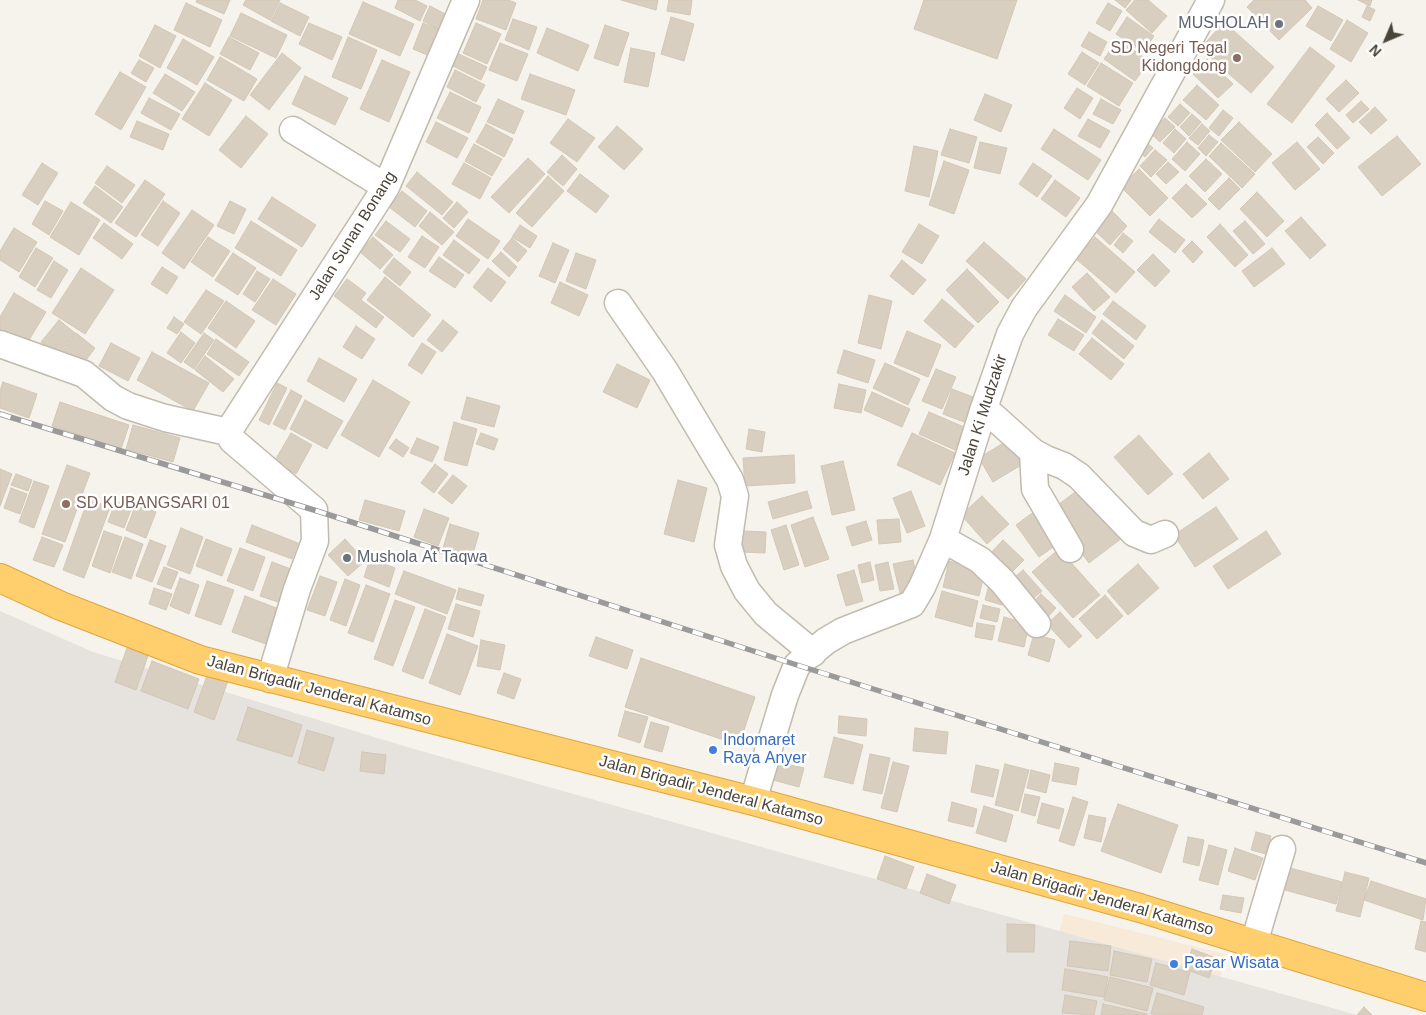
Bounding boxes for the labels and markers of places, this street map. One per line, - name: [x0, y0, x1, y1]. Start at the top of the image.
- place label: MUSHOLAH: [1178, 14, 1269, 34]
- marker: MUSHOLAH: [1273, 18, 1285, 30]
- place label: SD Negeri Tegal Kidongdong: [1110, 39, 1227, 77]
- marker: SD Negeri Tegal Kidongdong: [1231, 52, 1243, 64]
- place label: SD KUBANGSARI 01: [76, 494, 230, 514]
- marker: SD KUBANGSARI 01: [60, 498, 72, 510]
- place label: Mushola At Taqwa: [357, 548, 488, 568]
- marker: Mushola At Taqwa: [341, 552, 353, 564]
- place label: Indomaret Raya Anyer: [723, 731, 807, 769]
- marker: Indomaret Raya Anyer: [707, 744, 719, 756]
- place label: Pasar Wisata: [1184, 954, 1279, 974]
- marker: Pasar Wisata: [1168, 958, 1180, 970]

